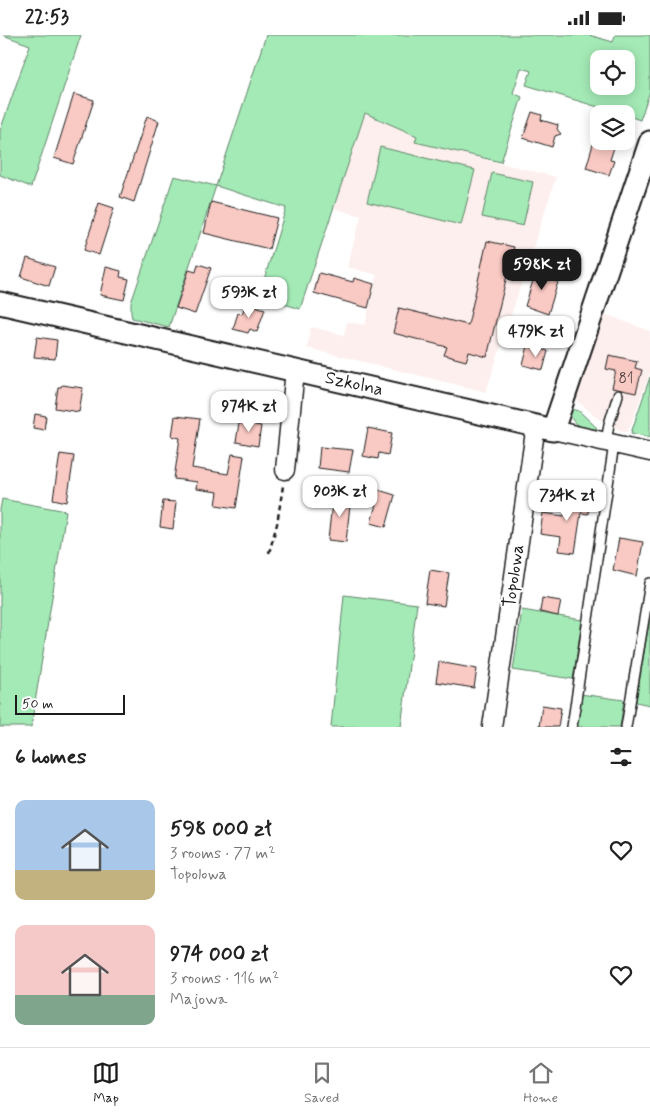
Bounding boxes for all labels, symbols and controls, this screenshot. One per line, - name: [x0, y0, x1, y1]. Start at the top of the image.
- text: 22:53: [25, 5, 69, 30]
- map controls: [590, 50, 635, 150]
- button: locate: [590, 50, 635, 95]
- button: layers: [590, 105, 635, 150]
- pin: 598K zł: [496, 249, 588, 291]
- text: 598K zł: [513, 254, 571, 275]
- pin: 593K zł: [203, 277, 295, 319]
- text: 593K zł: [221, 282, 277, 303]
- pin: 479K zł: [490, 315, 582, 358]
- text: 479K zł: [508, 321, 564, 342]
- street label: Szkolna: [323, 366, 385, 402]
- house number: 81: [619, 369, 633, 389]
- pin: 974K zł: [203, 391, 295, 433]
- text: 974K zł: [221, 396, 277, 417]
- pin: 903K zł: [294, 475, 386, 518]
- pin: 734K zł: [521, 479, 613, 522]
- text: 903K zł: [313, 481, 367, 502]
- text: 734K zł: [539, 485, 595, 506]
- street label: Topolowa: [498, 543, 530, 609]
- scale bar: [15, 692, 125, 715]
- text: 50 m: [22, 695, 53, 713]
- text: 6 homes: [15, 743, 86, 771]
- icon: filters: [607, 743, 635, 771]
- text: 598 000 zł: [170, 815, 272, 843]
- icon: home: [55, 820, 115, 880]
- icon: heart: [607, 836, 635, 864]
- text: 3 rooms · 77 m²: [170, 843, 275, 864]
- text: Topolowa: [170, 864, 227, 885]
- text: 974 000 zł: [170, 940, 268, 968]
- icon: home: [55, 945, 115, 1005]
- icon: heart: [607, 961, 635, 989]
- text: 3 rooms · 116 m²: [170, 968, 279, 989]
- text: Majowa: [170, 989, 227, 1010]
- tab: Map: [92, 1059, 120, 1107]
- tab: Saved: [304, 1059, 339, 1107]
- tab: Home: [523, 1059, 558, 1107]

